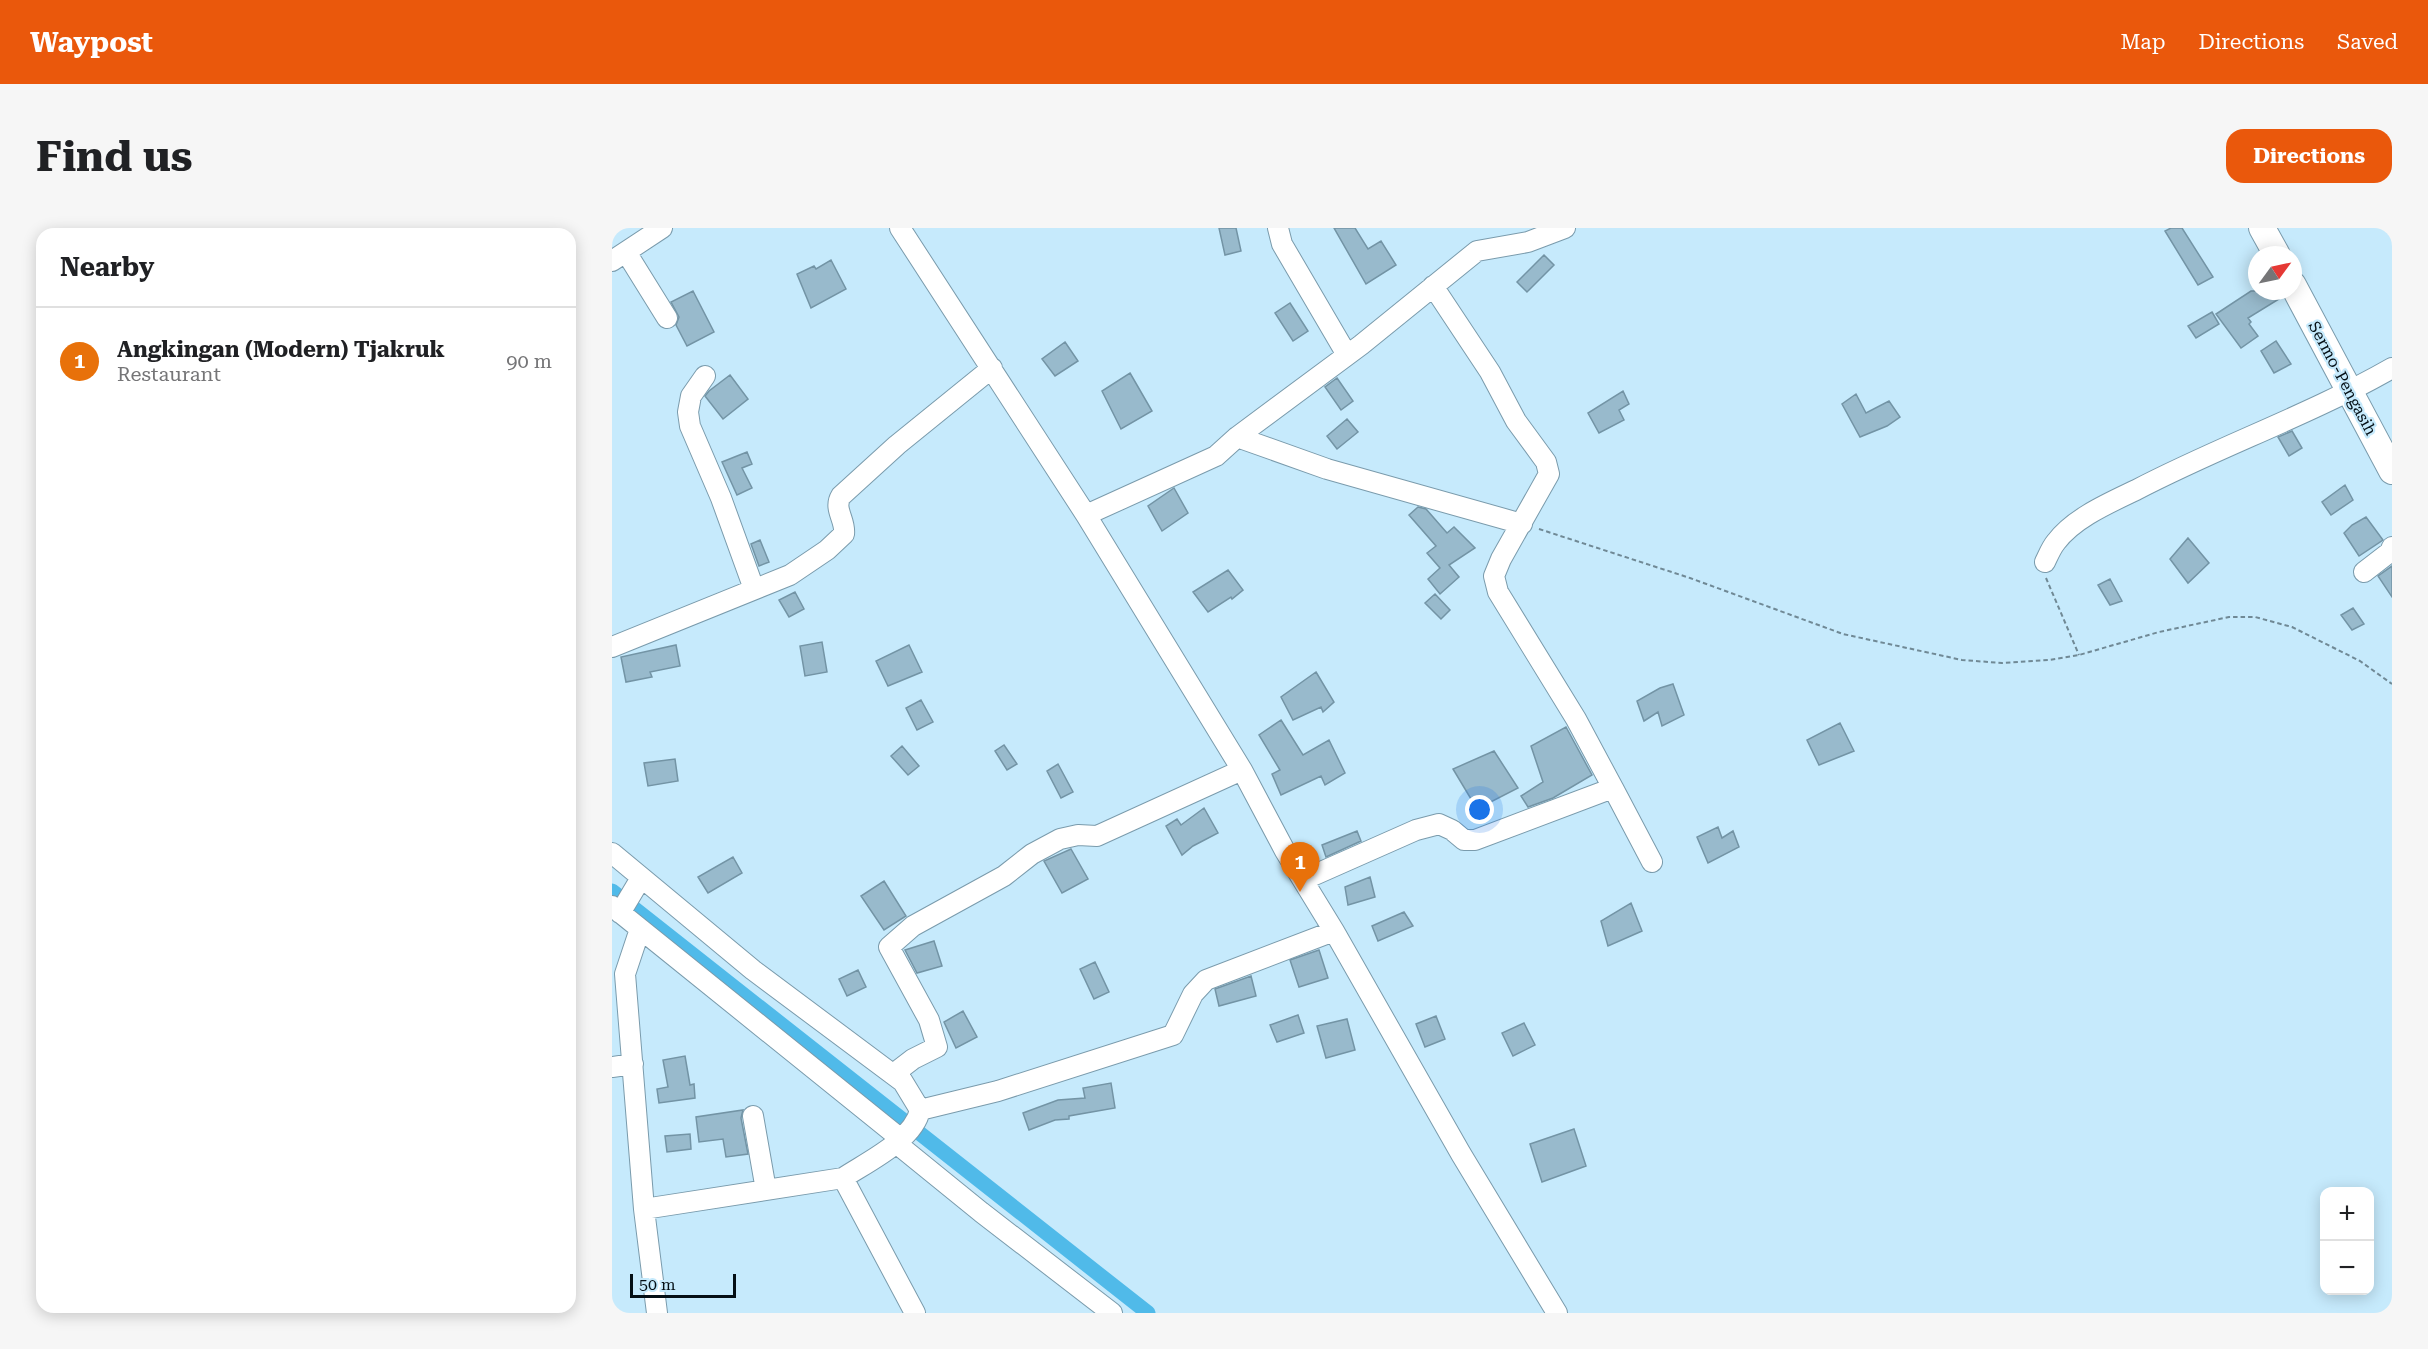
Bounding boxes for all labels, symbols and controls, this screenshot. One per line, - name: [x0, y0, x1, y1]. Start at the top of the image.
- text: Waypost: [30, 26, 153, 59]
- text: Map: [2121, 30, 2165, 54]
- text: Directions: [2198, 30, 2304, 54]
- text: Saved: [2337, 30, 2398, 54]
- button: Directions: [2226, 129, 2392, 183]
- text: Find us: [36, 132, 193, 181]
- north arrow: [2248, 246, 2302, 300]
- text: Nearby: [60, 252, 154, 282]
- street label: Sermo-Pengasih: [2304, 318, 2381, 439]
- text: Angkingan (Modern) Tjakruk: [117, 337, 445, 362]
- text: 1: [74, 349, 85, 373]
- text: 90 m: [506, 349, 552, 373]
- text: Restaurant: [117, 362, 221, 386]
- your location: [1465, 795, 1494, 824]
- pin: 1: [1280, 842, 1320, 892]
- map controls: [2320, 1187, 2374, 1295]
- button: +: [2320, 1187, 2374, 1241]
- button: −: [2320, 1241, 2374, 1295]
- scale bar: [630, 1271, 736, 1298]
- text: 50 m: [639, 1275, 676, 1294]

